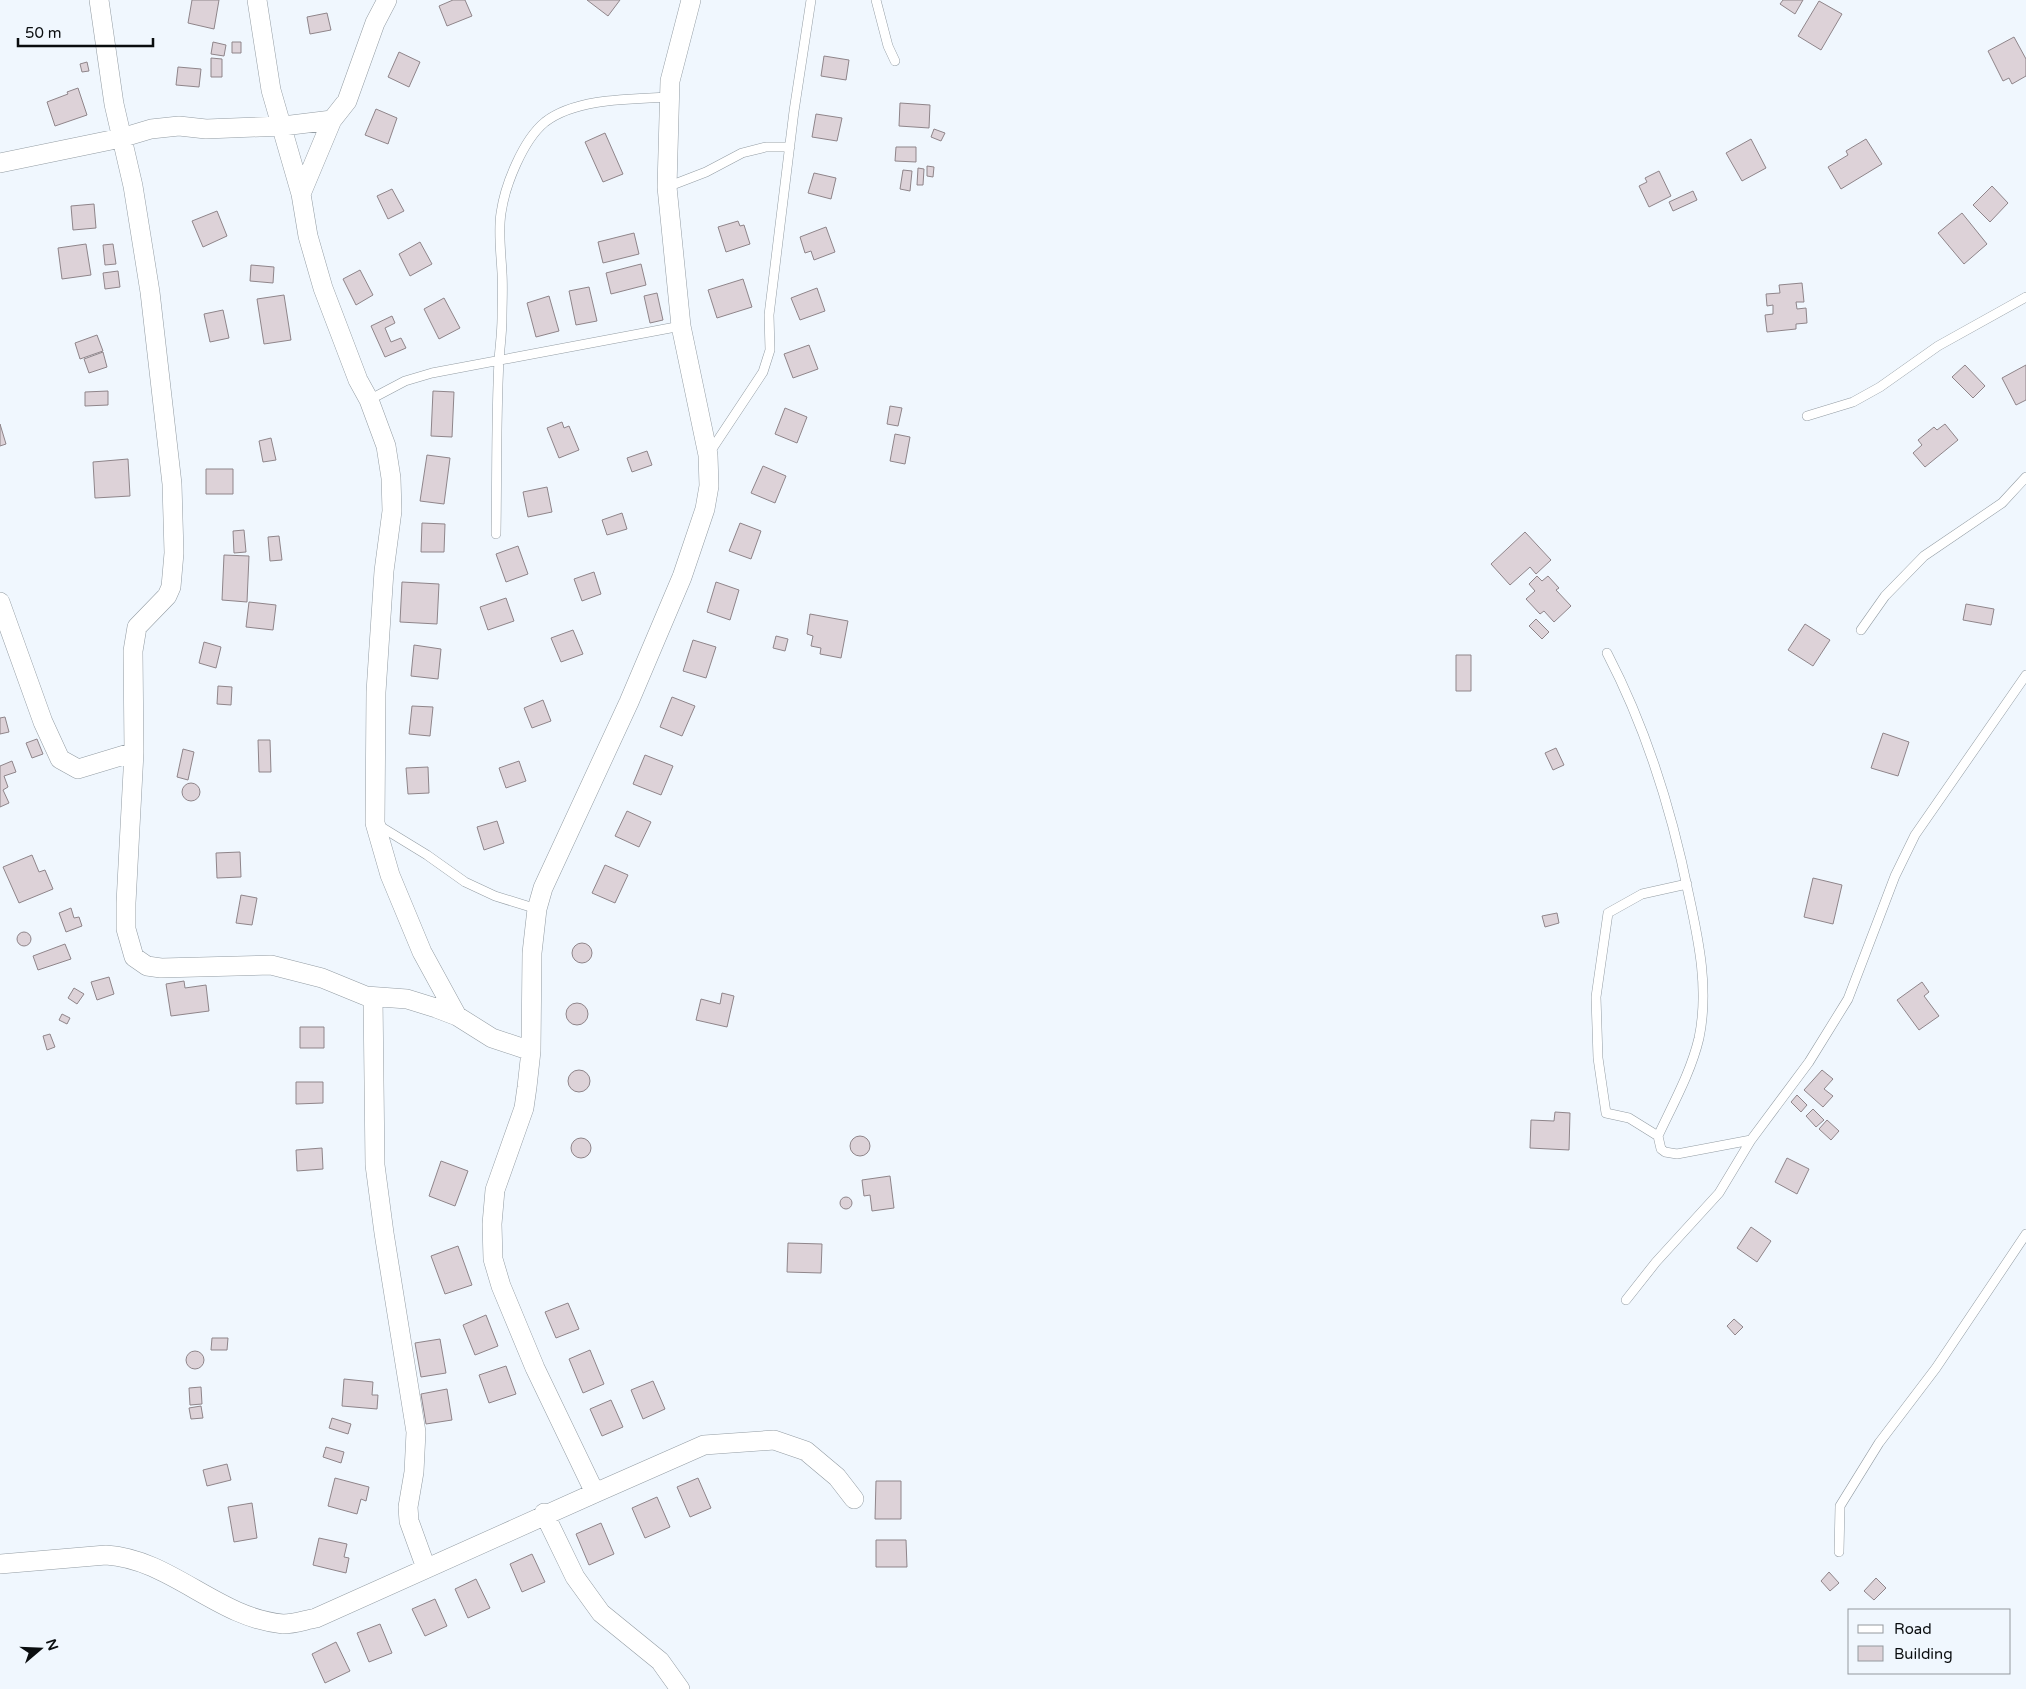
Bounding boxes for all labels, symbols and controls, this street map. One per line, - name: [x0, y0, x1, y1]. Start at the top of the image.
- scale bar: [18, 15, 152, 47]
- text: 50 m: [25, 24, 62, 42]
- legend: [1848, 1609, 2011, 1674]
- text: Road: [1894, 1620, 1932, 1638]
- north arrow: [15, 1624, 65, 1674]
- text: N: [42, 1637, 62, 1653]
- text: Building: [1894, 1645, 1953, 1663]

